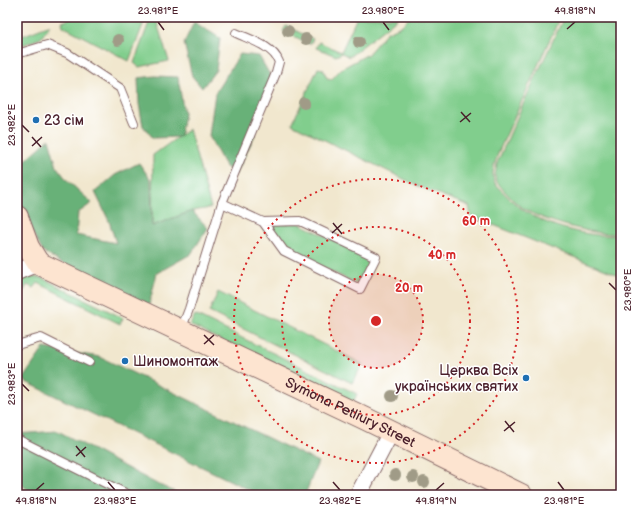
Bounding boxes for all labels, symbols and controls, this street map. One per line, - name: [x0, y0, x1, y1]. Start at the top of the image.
- text: 23.981°E: [138, 5, 179, 17]
- text: 23.980°E: [362, 5, 405, 17]
- text: 49.818°N: [554, 5, 596, 17]
- text: 23.982°E: [6, 104, 18, 146]
- place label: 23 сім: [44, 112, 84, 129]
- marker: 23 сім: [31, 115, 41, 125]
- text: 60 m: [462, 214, 490, 229]
- text: 40 m: [428, 248, 456, 263]
- text: 23.980°E: [622, 268, 634, 311]
- text: 20 m: [395, 281, 423, 296]
- centre of rings: [369, 314, 383, 328]
- place label: Шиномонтаж: [133, 353, 219, 370]
- marker: Шиномонтаж: [120, 356, 130, 366]
- text: 23.983°E: [6, 362, 18, 405]
- place label: Церква Всіх українських святих: [395, 362, 519, 395]
- street label: Symona Petliury Street: [283, 373, 419, 451]
- marker: Церква Всіх українських святих: [521, 373, 531, 383]
- text: 49.818°N: [15, 495, 57, 507]
- text: 23.983°E: [94, 495, 137, 507]
- text: 23.982°E: [319, 495, 361, 507]
- text: 49.819°N: [415, 495, 457, 507]
- text: 23.981°E: [544, 495, 585, 507]

